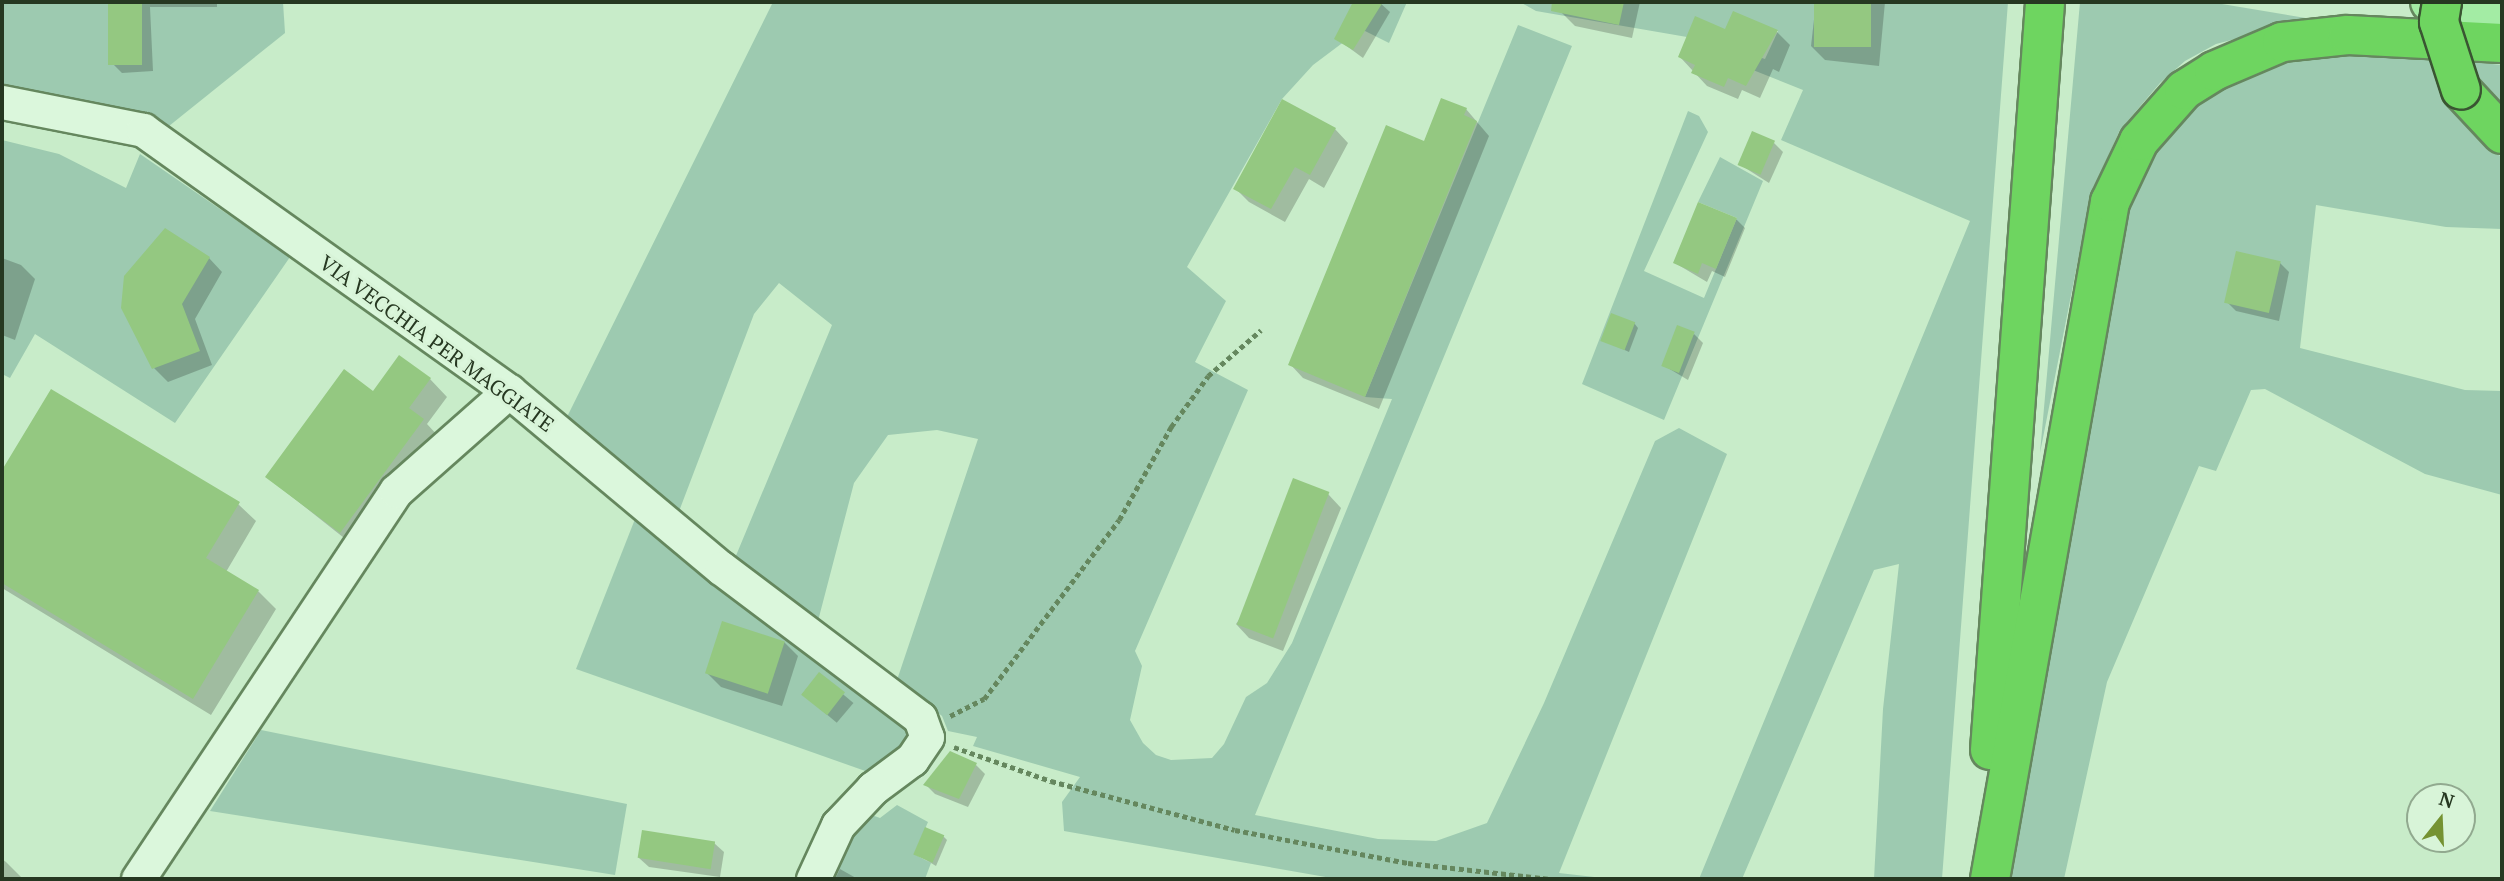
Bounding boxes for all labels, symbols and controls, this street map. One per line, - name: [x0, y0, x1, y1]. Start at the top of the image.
- street label: VIA VECCHIA PER MAGGIATE: [314, 249, 560, 437]
- north arrow: [2406, 783, 2476, 853]
- text: N: [2436, 785, 2458, 814]

